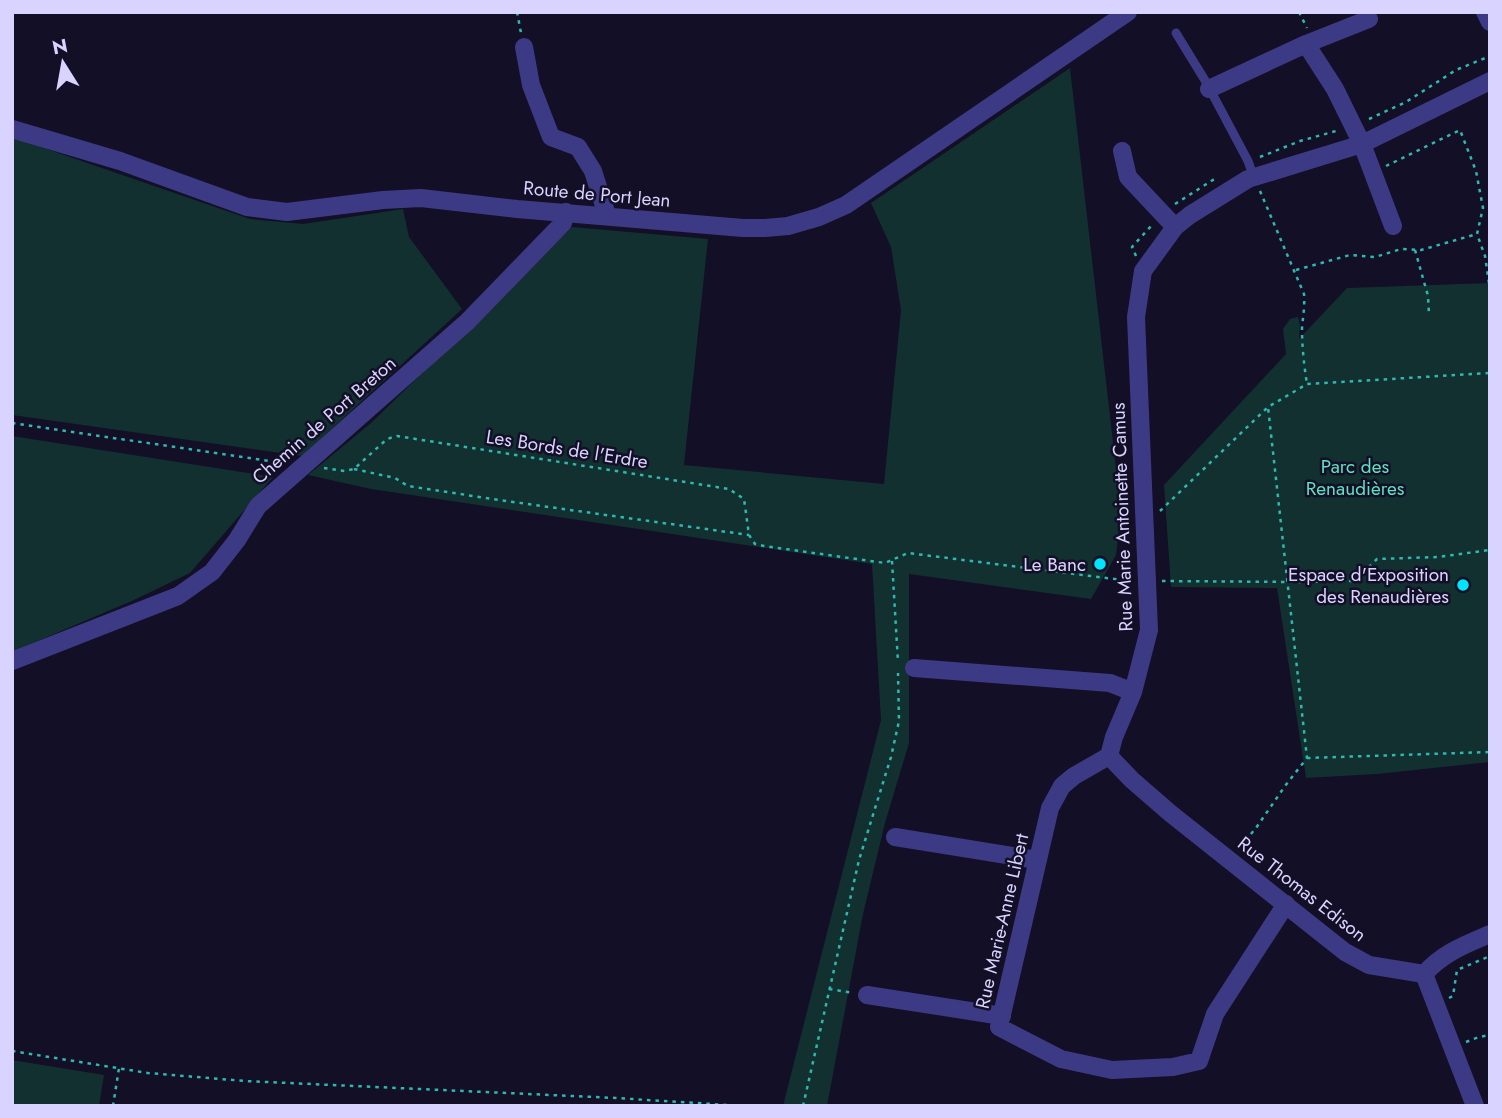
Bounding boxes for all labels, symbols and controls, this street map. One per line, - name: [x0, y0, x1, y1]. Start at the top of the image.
- north arrow: [28, 28, 98, 98]
- text: N: [50, 32, 70, 61]
- street label: Route de Port Jean: [522, 174, 672, 214]
- street label: Chemin de Port Breton: [246, 350, 402, 490]
- street label: Rue Marie Antoinette Camus: [1105, 402, 1139, 632]
- street label: Les Bords de l'Erdre: [484, 423, 650, 475]
- park label: Parc des Renaudières: [1306, 453, 1405, 502]
- place label: Le Banc: [1023, 551, 1086, 578]
- marker: Le Banc: [1092, 556, 1108, 572]
- place label: Espace d'Exposition des Renaudières: [1288, 561, 1449, 610]
- marker: Espace d'Exposition des Renaudières: [1455, 577, 1471, 593]
- street label: Rue Marie-Anne Libert: [969, 830, 1035, 1011]
- street label: Rue Thomas Edison: [1232, 830, 1372, 948]

